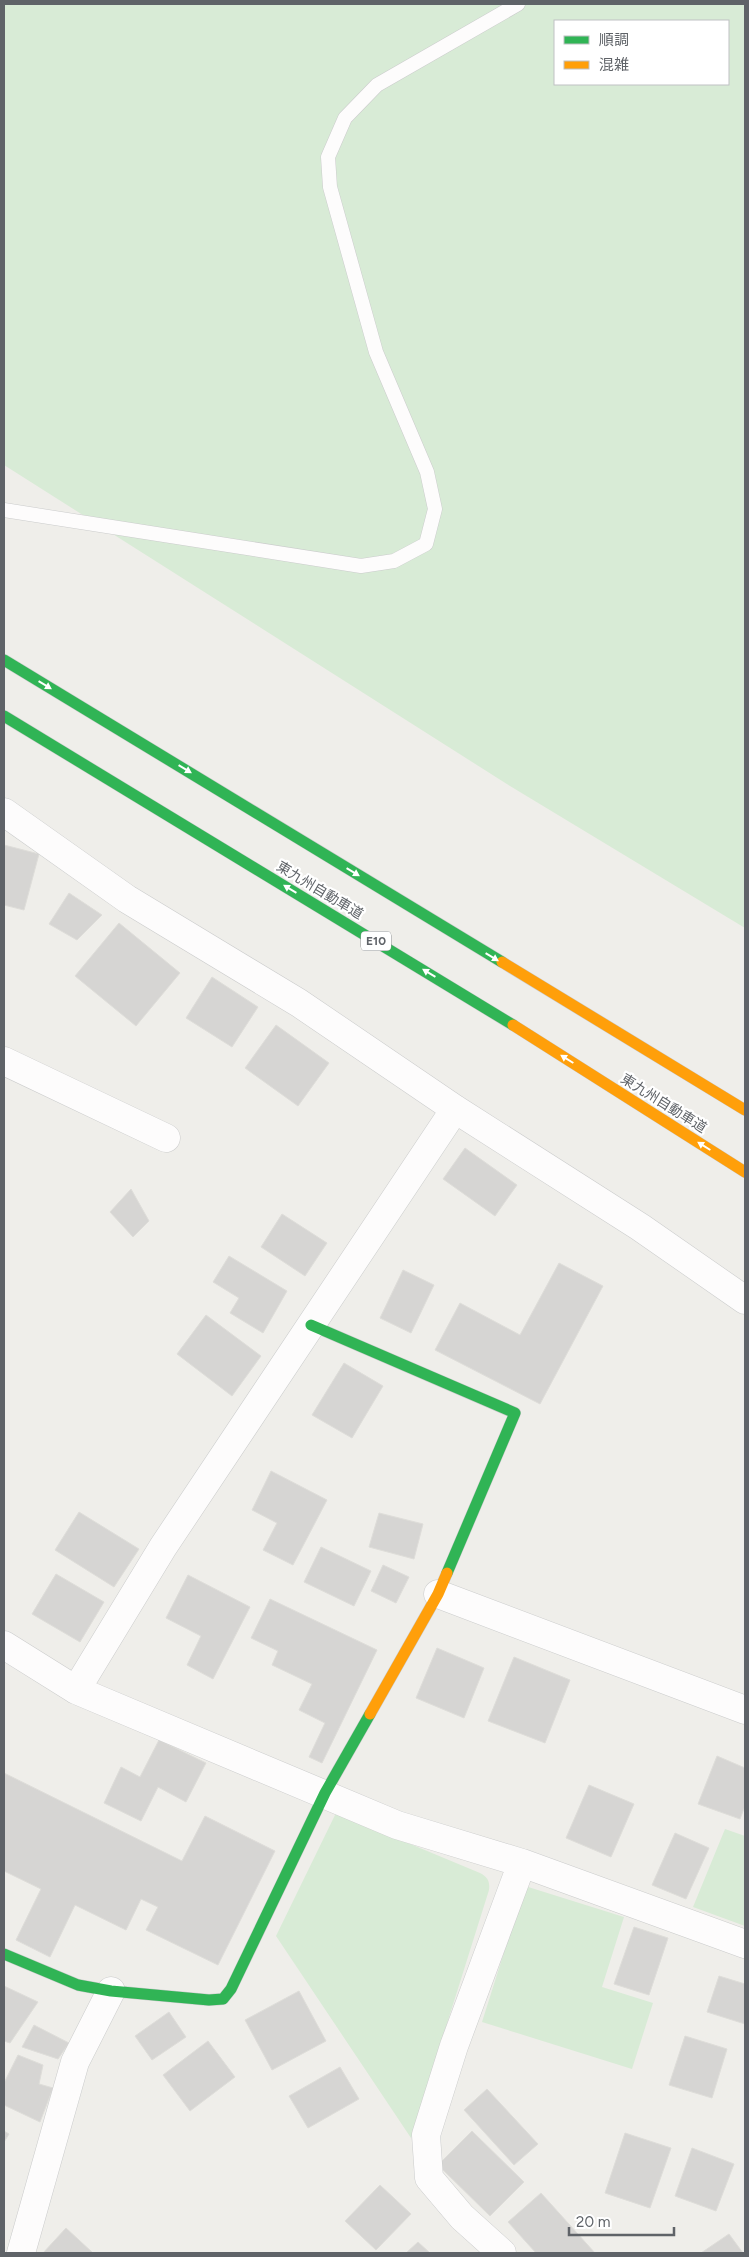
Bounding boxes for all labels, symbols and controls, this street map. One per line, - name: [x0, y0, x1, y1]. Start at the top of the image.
- legend: [554, 20, 729, 85]
- text: 順調: [599, 31, 629, 49]
- text: 混雑: [599, 56, 629, 74]
- one-way arrow: [39, 681, 52, 690]
- one-way arrow: [178, 765, 191, 774]
- street label: 東九州自動車道: [273, 858, 366, 923]
- one-way arrow: [347, 868, 360, 877]
- one-way arrow: [283, 884, 296, 894]
- road number: E10: [361, 931, 391, 950]
- one-way arrow: [486, 952, 499, 961]
- one-way arrow: [422, 969, 435, 978]
- one-way arrow: [560, 1054, 573, 1064]
- street label: 東九州自動車道: [618, 1070, 710, 1137]
- one-way arrow: [697, 1141, 711, 1151]
- scale bar: [569, 2204, 674, 2236]
- text: 20 m: [576, 2213, 610, 2231]

